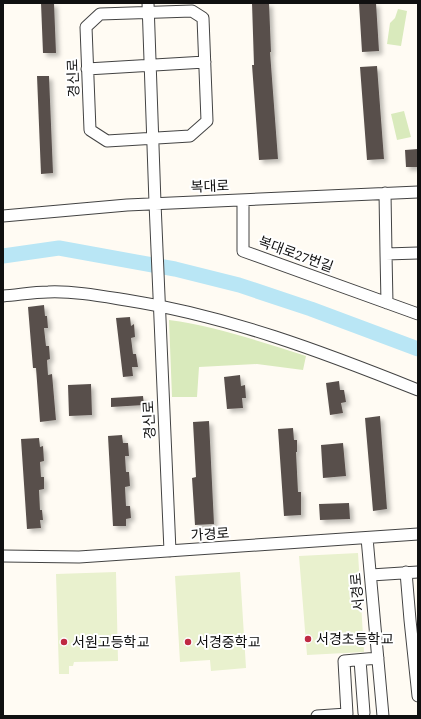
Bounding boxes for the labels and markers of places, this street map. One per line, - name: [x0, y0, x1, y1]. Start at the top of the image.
- place label: 서경초등학교: [316, 629, 393, 649]
- place label: 서원고등학교: [72, 632, 149, 652]
- place label: 서경중학교: [196, 632, 261, 652]
- marker: 서경초등학교: [303, 634, 313, 644]
- marker: 서원고등학교: [59, 637, 69, 647]
- marker: 서경중학교: [183, 637, 193, 647]

